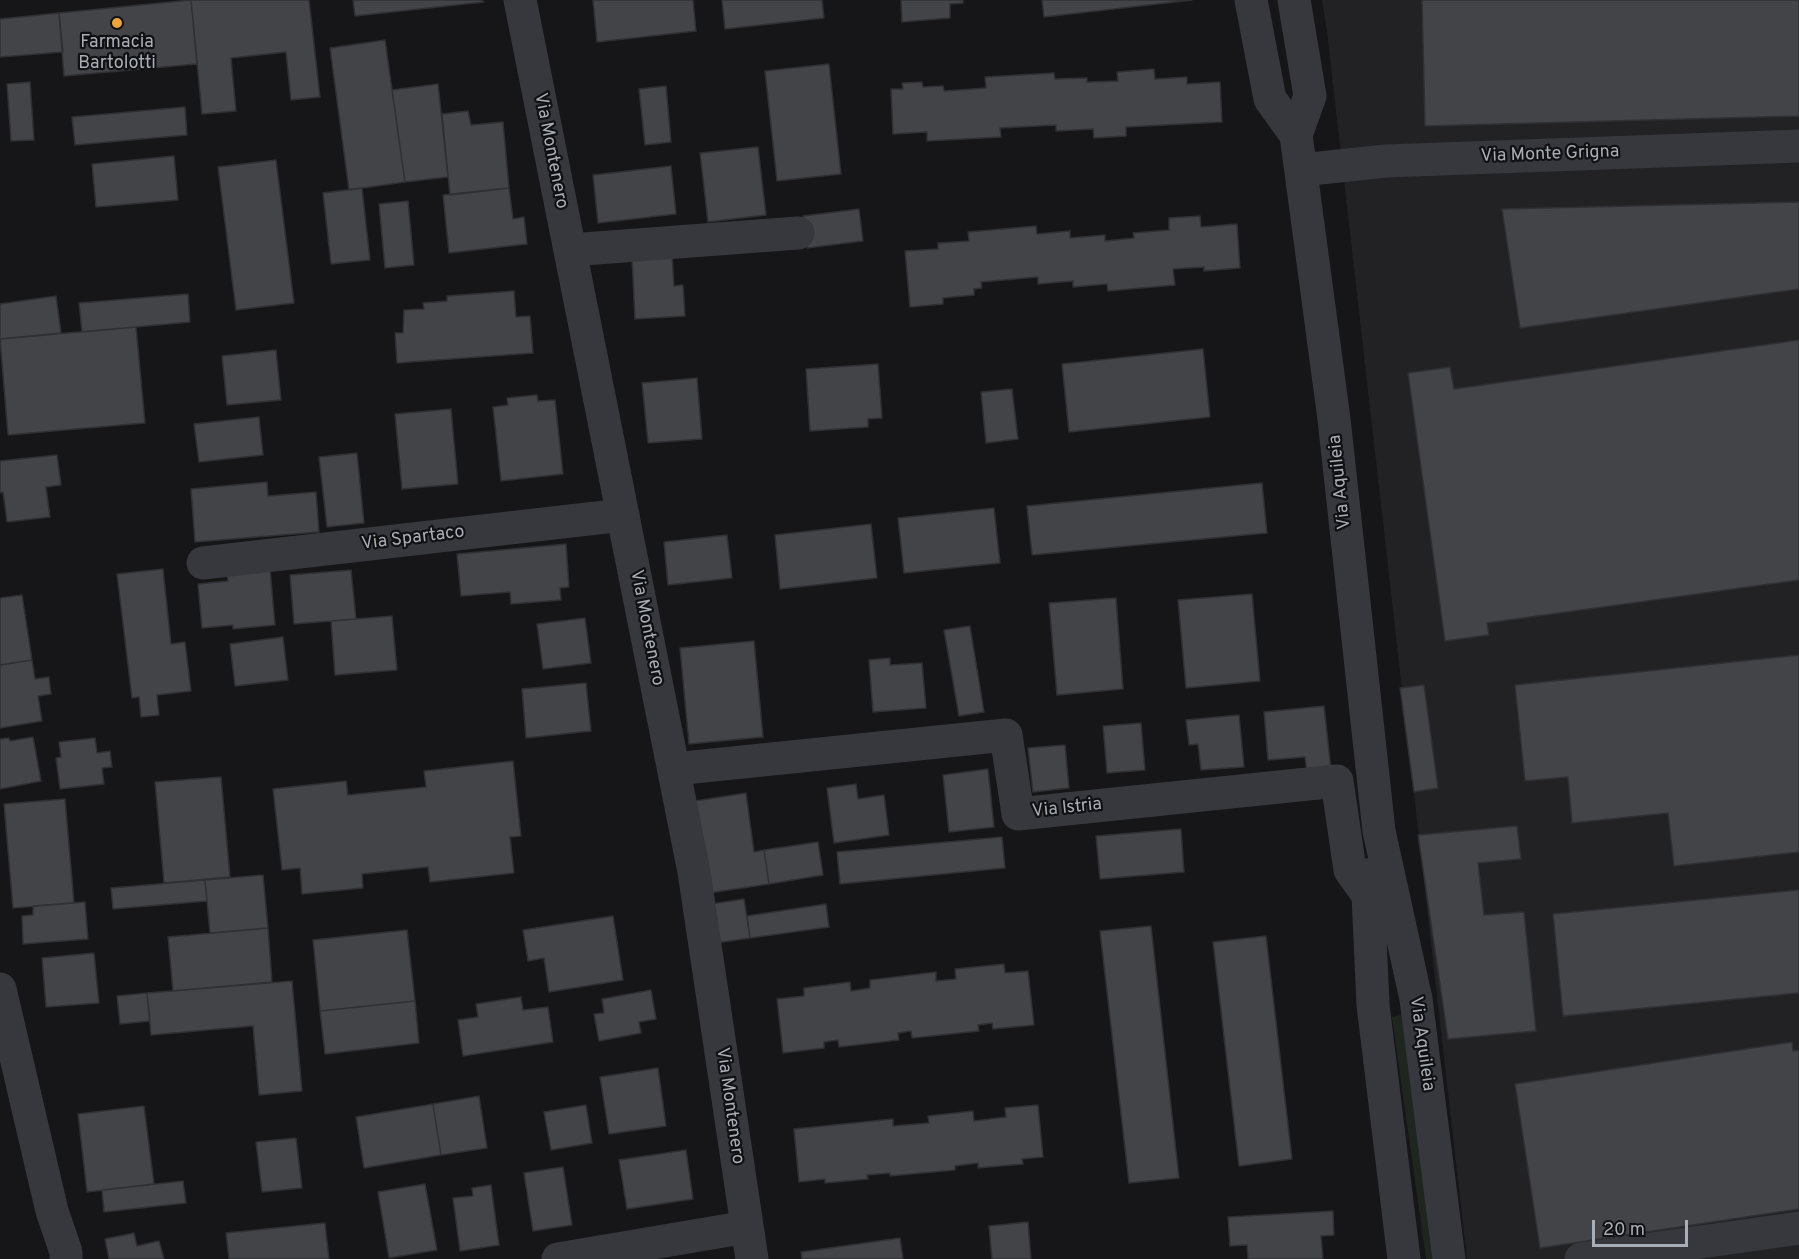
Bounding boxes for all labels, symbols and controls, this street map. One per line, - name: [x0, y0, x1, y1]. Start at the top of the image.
- marker: Farmacia Bartolotti: [110, 16, 124, 30]
- place label: Farmacia Bartolotti: [78, 32, 156, 74]
- street label: Via Montenero: [528, 91, 572, 211]
- street label: Via Monte Grigna: [1480, 142, 1620, 168]
- street label: Via Aquileia: [1325, 433, 1357, 531]
- street label: Via Spartaco: [360, 522, 466, 556]
- street label: Via Montenero: [624, 568, 668, 688]
- street label: Via Istria: [1031, 795, 1103, 823]
- street label: Via Aquileia: [1404, 995, 1438, 1093]
- street label: Via Montenero: [710, 1046, 748, 1166]
- scale bar: [1595, 1208, 1691, 1246]
- text: 20 m: [1603, 1219, 1645, 1242]

